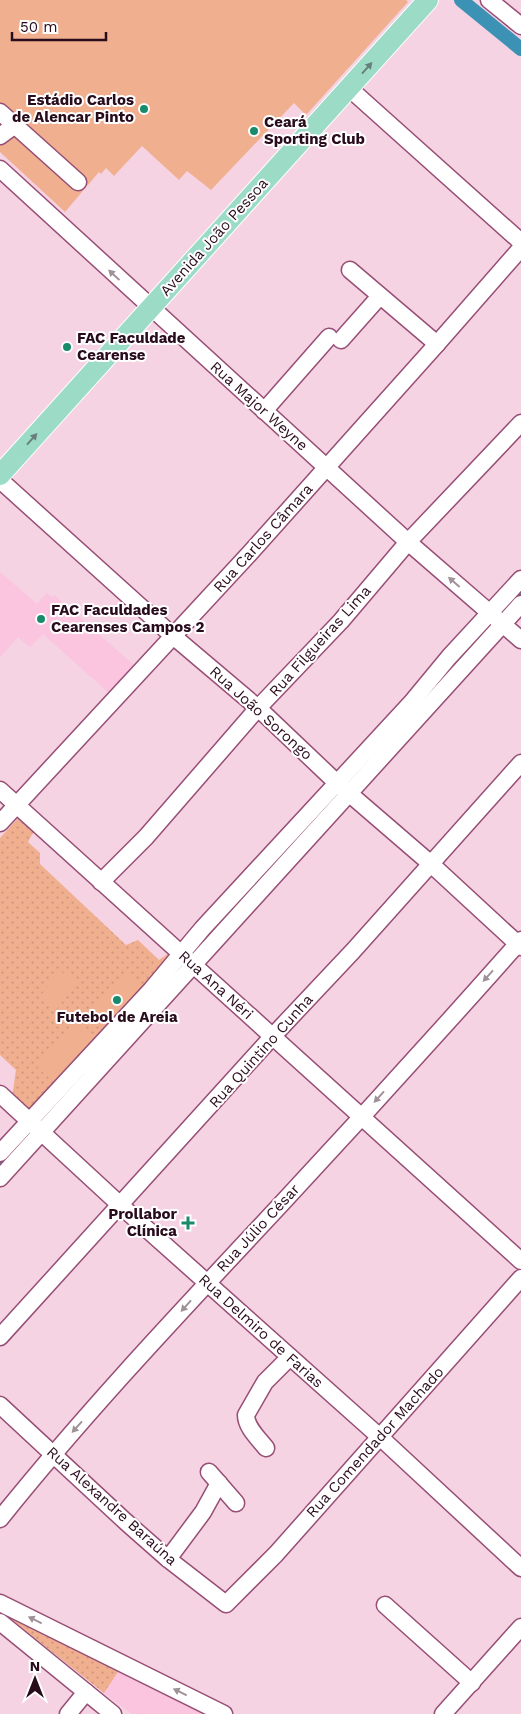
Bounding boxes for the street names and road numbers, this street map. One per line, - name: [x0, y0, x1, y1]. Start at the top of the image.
- street label: Avenida João Pessoa: [156, 174, 272, 300]
- street label: Rua Major Weyne: [207, 358, 311, 454]
- street label: Rua Carlos Câmara: [210, 480, 317, 596]
- street label: Rua Filgueiras Lima: [265, 581, 375, 700]
- street label: Rua João Sorongo: [206, 662, 316, 764]
- street label: Rua Ana Néri: [175, 947, 257, 1023]
- street label: Rua Quintino Cunha: [205, 990, 317, 1111]
- street label: Rua Júlio César: [213, 1180, 303, 1276]
- street label: Rua Delmiro de Farias: [195, 1270, 327, 1392]
- street label: Rua Comendador Machado: [302, 1363, 448, 1521]
- street label: Rua Alexandre Baraúna: [43, 1443, 181, 1570]

